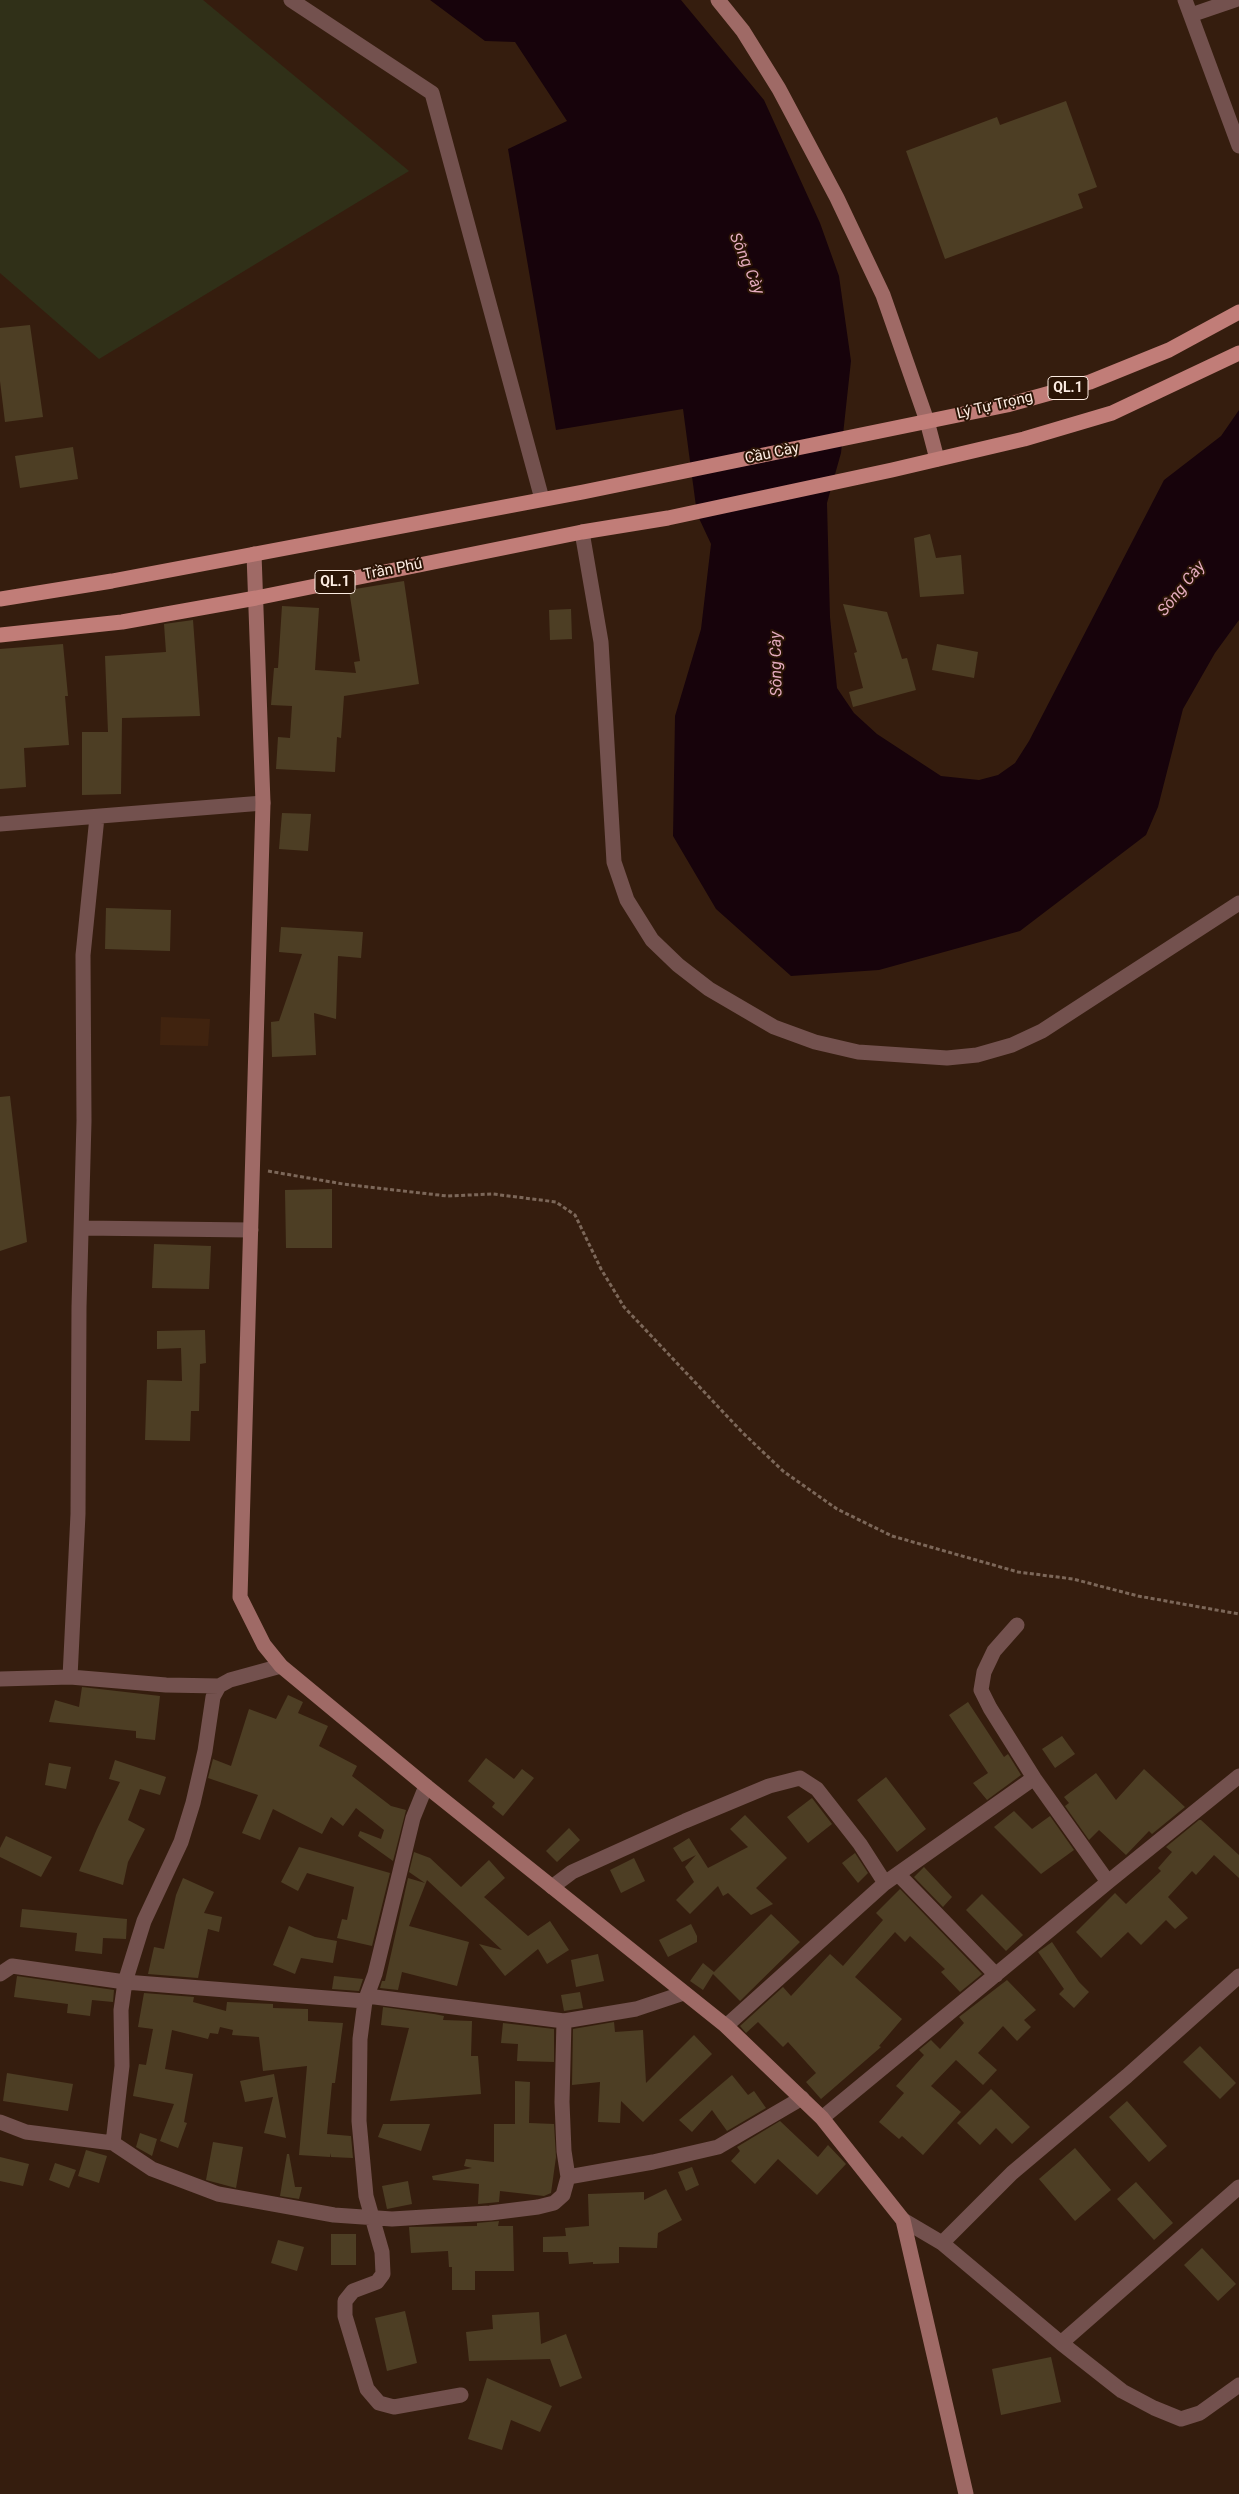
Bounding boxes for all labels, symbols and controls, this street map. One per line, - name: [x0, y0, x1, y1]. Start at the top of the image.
- water label: Sông Cày: [724, 230, 768, 298]
- road number: QL.1: [1048, 376, 1088, 399]
- street label: Lý Tự Trọng: [955, 388, 1035, 424]
- street label: Cầu Cày: [743, 439, 801, 469]
- street label: Trần Phú: [362, 556, 424, 584]
- water label: Sông Cày: [1154, 558, 1210, 620]
- road number: QL.1: [315, 570, 355, 594]
- water label: Sông Cày: [767, 631, 787, 697]

